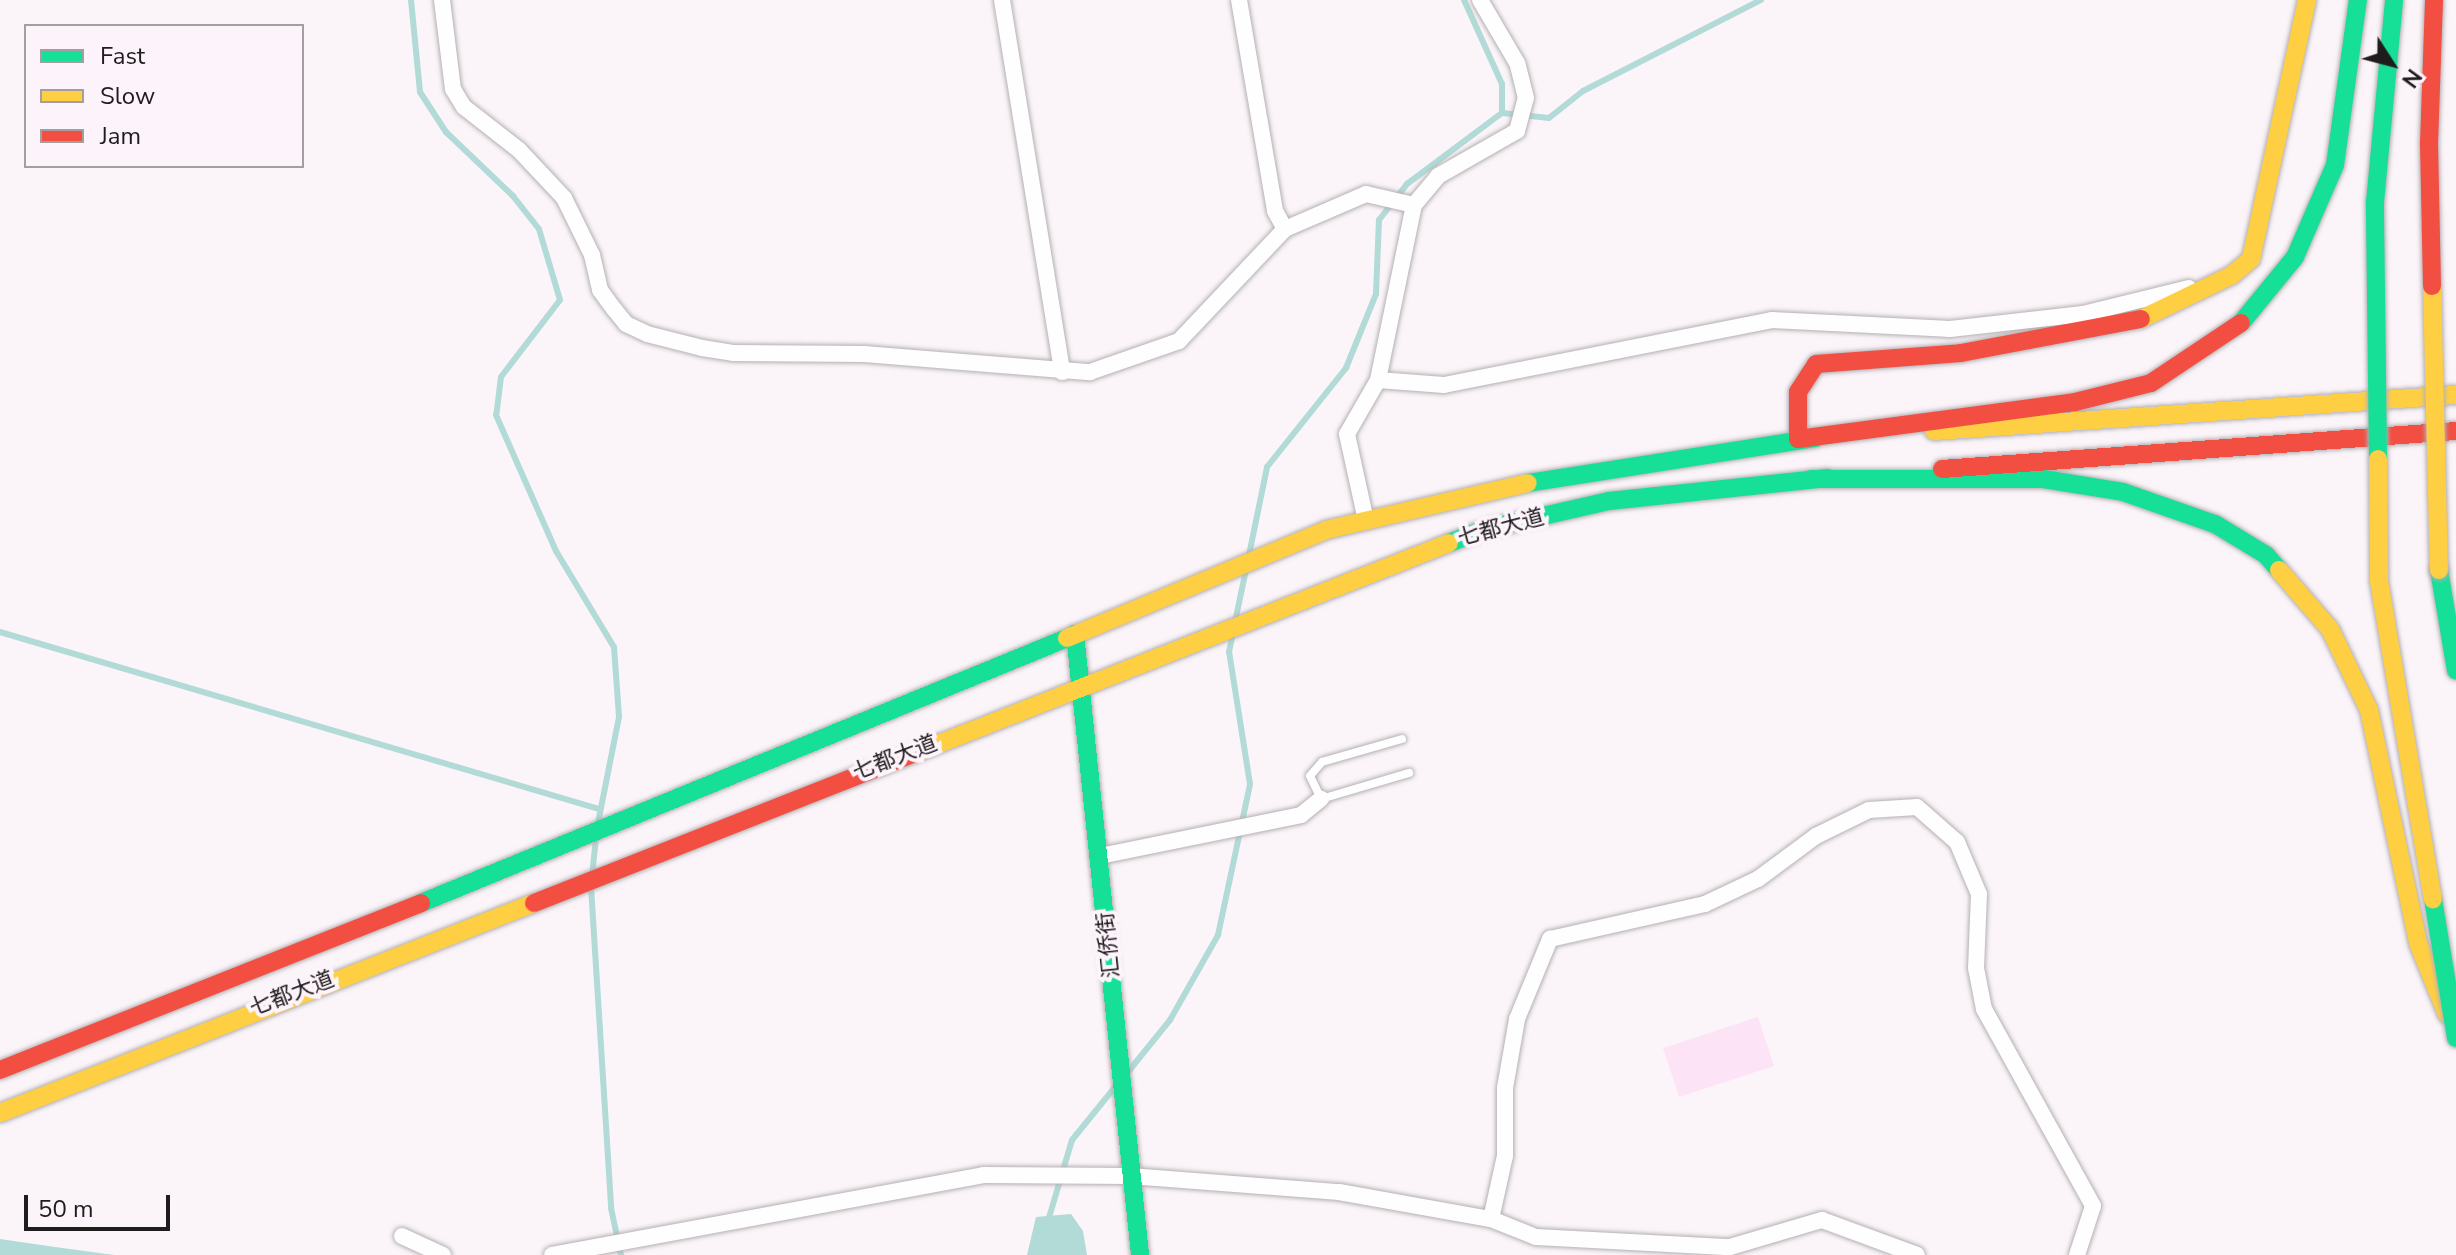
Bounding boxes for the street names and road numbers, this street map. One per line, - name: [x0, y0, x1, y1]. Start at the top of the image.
- street label: 七都大道: [1455, 504, 1547, 552]
- street label: 七都大道: [849, 730, 941, 786]
- street label: 汇侨街: [1092, 911, 1126, 979]
- street label: 七都大道: [246, 966, 338, 1022]

